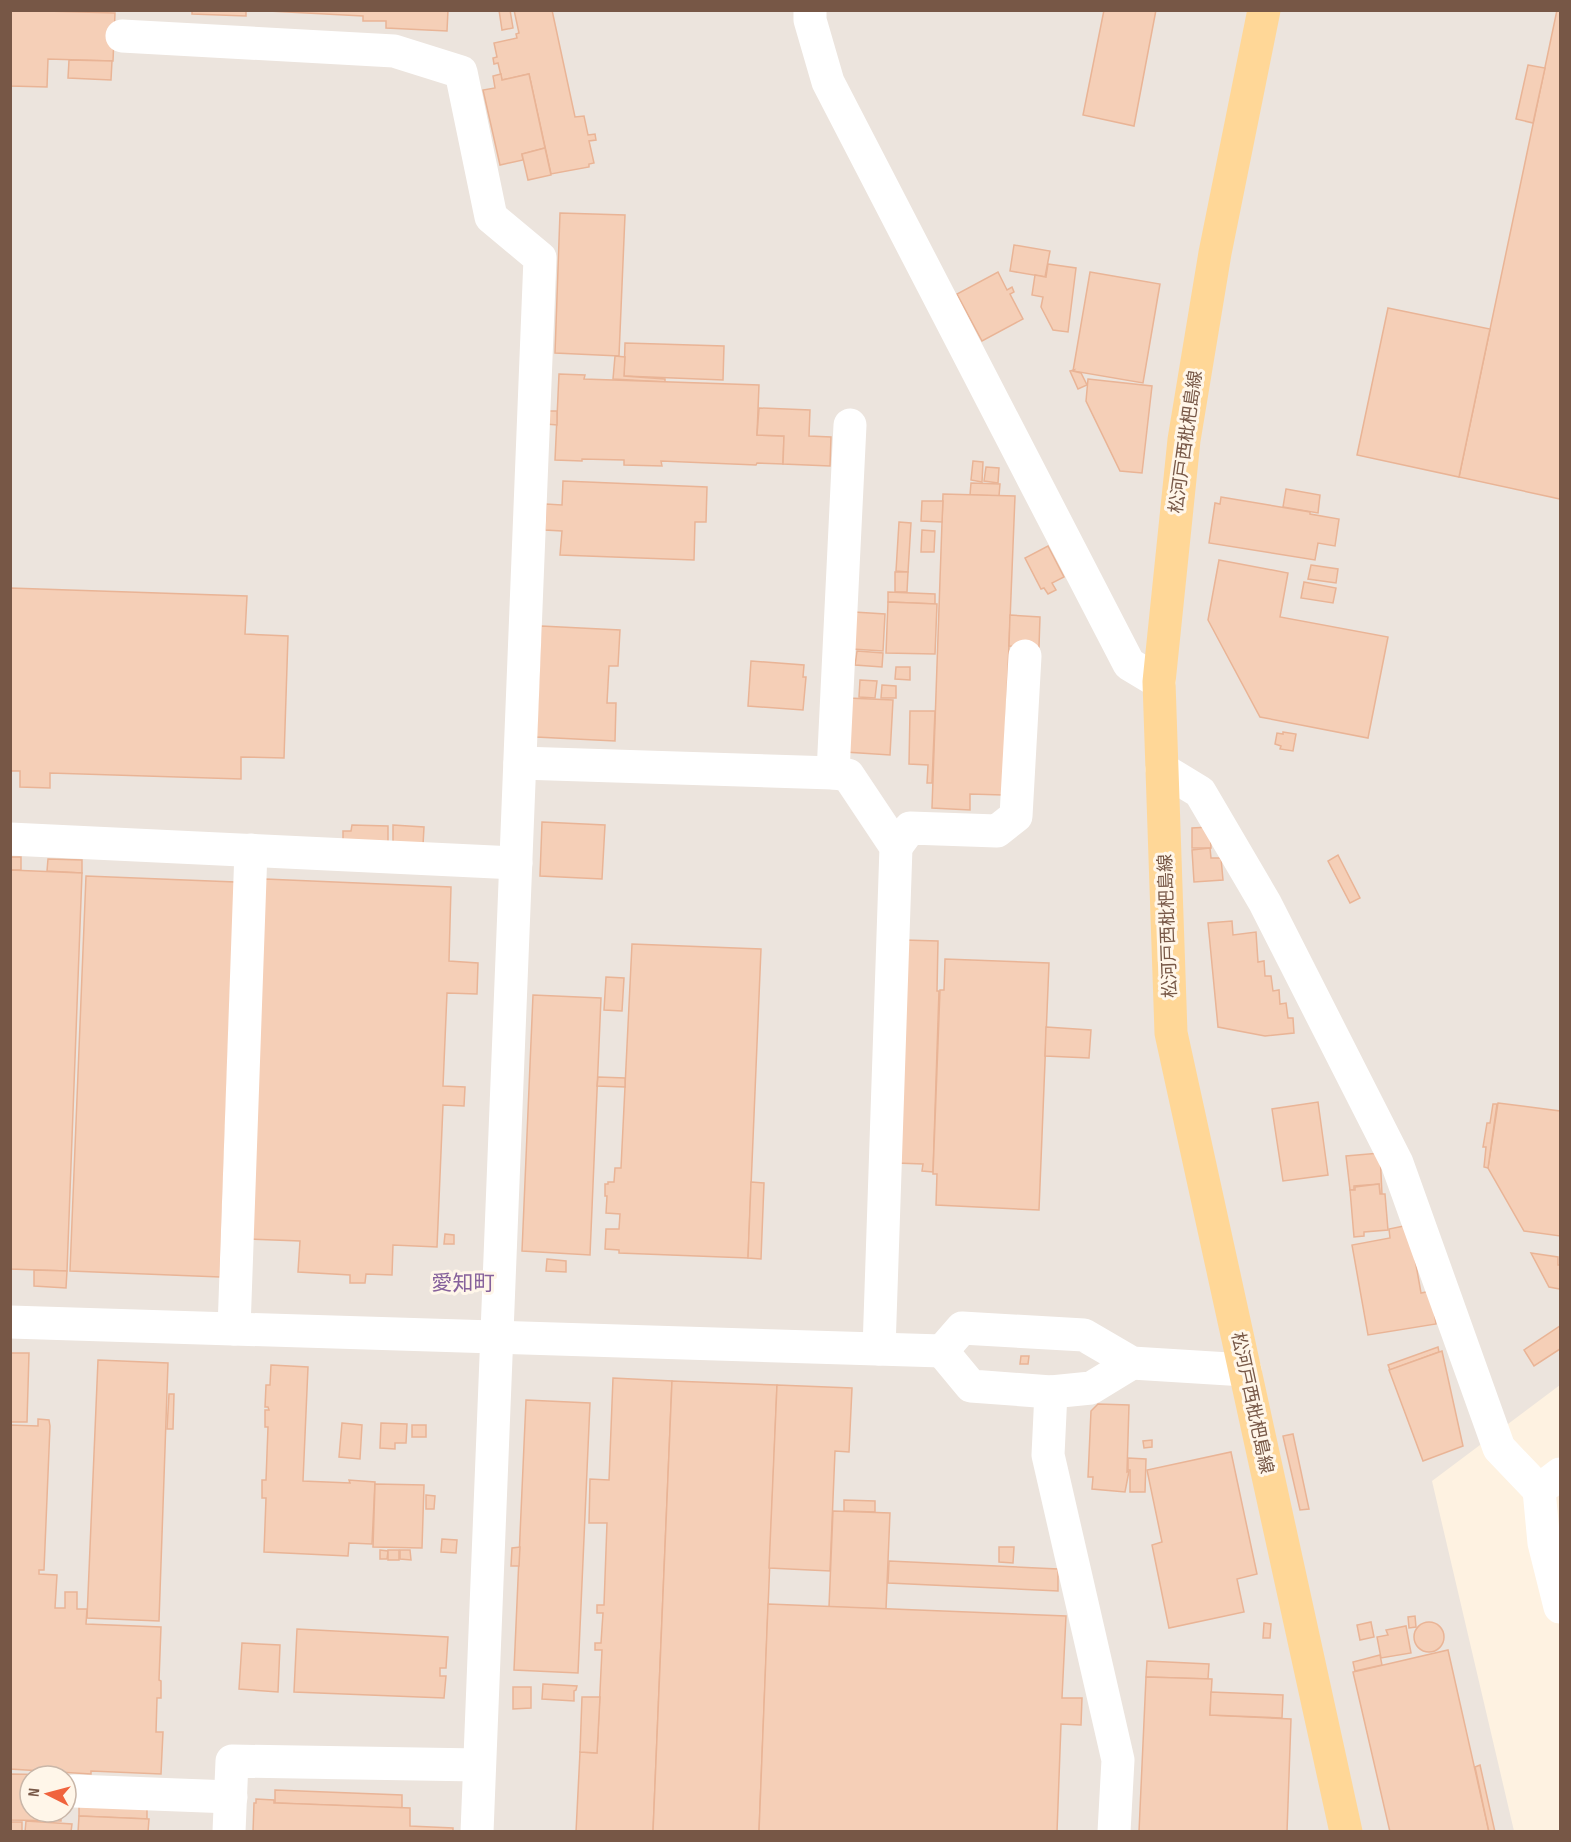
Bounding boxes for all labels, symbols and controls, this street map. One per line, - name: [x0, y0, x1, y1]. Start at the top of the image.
- street label: 松河戸西枇杷島線: [1166, 369, 1206, 515]
- street label: 松河戸西枇杷島線: [1155, 854, 1181, 998]
- district label: 愛知町: [432, 1271, 495, 1296]
- street label: 松河戸西枇杷島線: [1227, 1330, 1277, 1476]
- north arrow: [18, 1764, 78, 1824]
- text: N: [25, 1787, 44, 1798]

